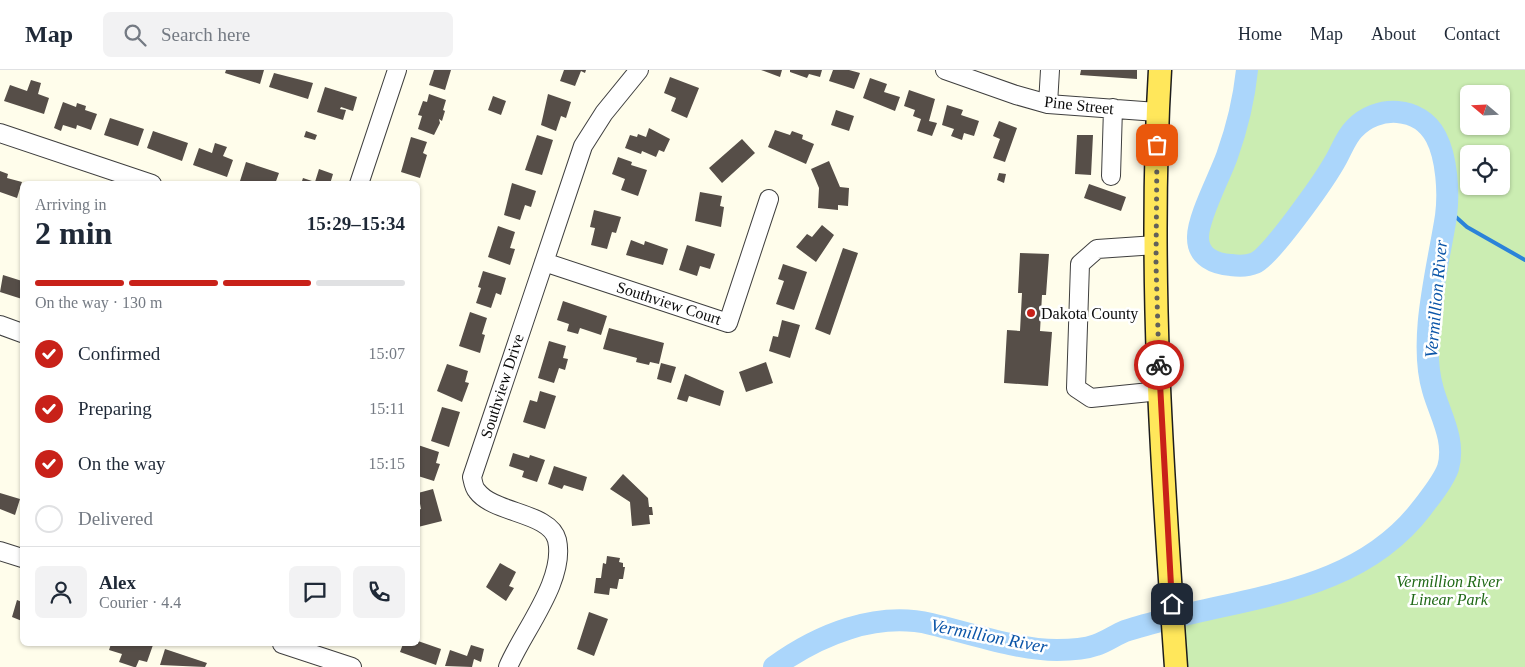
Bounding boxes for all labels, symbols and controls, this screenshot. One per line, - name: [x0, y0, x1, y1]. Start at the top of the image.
- search box: [103, 12, 453, 57]
- text: Map: [25, 21, 73, 47]
- icon: search: [121, 21, 149, 49]
- text: Search here: [161, 24, 250, 45]
- text: Home: [1238, 24, 1282, 44]
- text: Map: [1310, 24, 1343, 44]
- text: About: [1371, 24, 1416, 44]
- text: Contact: [1444, 24, 1500, 44]
- north arrow: [1460, 85, 1510, 135]
- map controls: [1460, 85, 1510, 195]
- street label: Pine Street: [1043, 93, 1115, 117]
- pin: [1136, 124, 1178, 166]
- icon: bag: [1143, 131, 1171, 159]
- button: locate: [1460, 145, 1510, 195]
- text: Arriving in: [35, 196, 107, 213]
- text: 15:29–15:34: [307, 213, 405, 234]
- text: 2 min: [35, 215, 112, 251]
- water label: Vermillion River: [1421, 238, 1451, 359]
- street label: Southview Court: [615, 278, 724, 328]
- text: On the way · 130 m: [35, 294, 163, 311]
- place label: Dakota County: [1041, 305, 1138, 323]
- marker: Dakota County: [1025, 307, 1037, 319]
- street label: Southview Drive: [477, 332, 527, 440]
- icon: check: [35, 340, 63, 368]
- courier: [1134, 340, 1184, 390]
- text: Confirmed: [78, 343, 160, 364]
- text: 15:07: [369, 345, 405, 362]
- icon: bike: [1145, 351, 1173, 379]
- icon: check: [35, 395, 63, 423]
- text: Preparing: [78, 398, 152, 419]
- text: 15:11: [369, 400, 405, 417]
- icon: check: [35, 450, 63, 478]
- text: On the way: [78, 453, 166, 474]
- text: 15:15: [369, 455, 405, 472]
- text: Delivered: [78, 508, 153, 529]
- button: person: [35, 566, 87, 618]
- button: chat: [289, 566, 341, 618]
- button: phone: [353, 566, 405, 618]
- text: Alex: [99, 572, 136, 593]
- park label: Vermillion River Linear Park: [1396, 573, 1502, 608]
- pin: [1151, 583, 1193, 625]
- icon: home: [1158, 590, 1186, 618]
- text: Courier · 4.4: [99, 594, 181, 611]
- water label: Vermillion River: [929, 615, 1050, 657]

